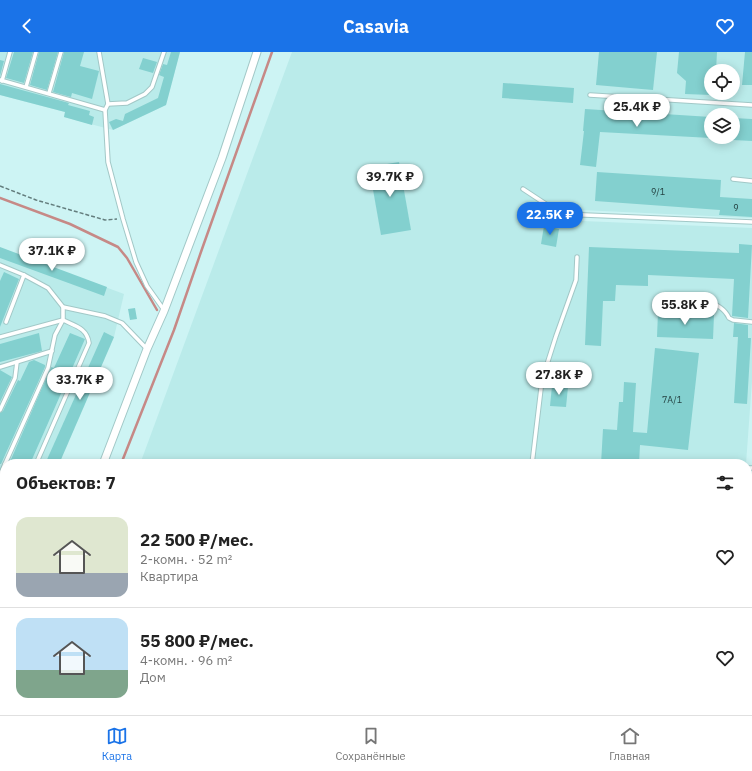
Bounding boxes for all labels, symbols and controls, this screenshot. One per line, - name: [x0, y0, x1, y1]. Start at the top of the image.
- icon: back: [16, 15, 38, 37]
- text: Casavia: [343, 15, 409, 38]
- icon: heart: [714, 15, 736, 37]
- map controls: [704, 64, 740, 144]
- button: locate: [704, 64, 740, 100]
- pin: 25.4K ₽: [600, 94, 674, 128]
- text: 25.4K ₽: [613, 98, 661, 115]
- button: layers: [704, 108, 740, 144]
- pin: 39.7K ₽: [353, 164, 427, 198]
- text: 39.7K ₽: [366, 168, 414, 185]
- house number: 9/1: [651, 186, 665, 197]
- pin: 22.5K ₽: [513, 202, 587, 236]
- house number: 9: [733, 202, 739, 213]
- text: 22.5K ₽: [526, 206, 574, 223]
- pin: 37.1K ₽: [15, 238, 89, 272]
- text: 37.1K ₽: [28, 242, 76, 259]
- pin: 55.8K ₽: [648, 292, 722, 326]
- text: 55.8K ₽: [661, 296, 709, 313]
- pin: 27.8K ₽: [522, 362, 596, 396]
- text: 27.8K ₽: [535, 366, 583, 383]
- pin: 33.7K ₽: [43, 367, 117, 401]
- text: 33.7K ₽: [56, 371, 104, 388]
- house number: 7А/1: [662, 394, 682, 405]
- text: Объектов: 7: [16, 472, 116, 494]
- icon: filters: [714, 472, 736, 494]
- text: 22 500 ₽/мес.: [140, 529, 254, 551]
- icon: home: [48, 533, 96, 581]
- icon: heart: [714, 546, 736, 568]
- text: 2-комн. · 52 m²: [140, 551, 232, 568]
- text: Квартира: [140, 568, 198, 585]
- text: 55 800 ₽/мес.: [140, 630, 254, 652]
- icon: home: [48, 634, 96, 682]
- icon: heart: [714, 647, 736, 669]
- text: 4-комн. · 96 m²: [140, 652, 232, 669]
- text: Дом: [140, 669, 166, 686]
- tab: Карта: [102, 725, 132, 763]
- tab: Сохранённые: [336, 725, 406, 763]
- tab: Главная: [609, 725, 650, 763]

